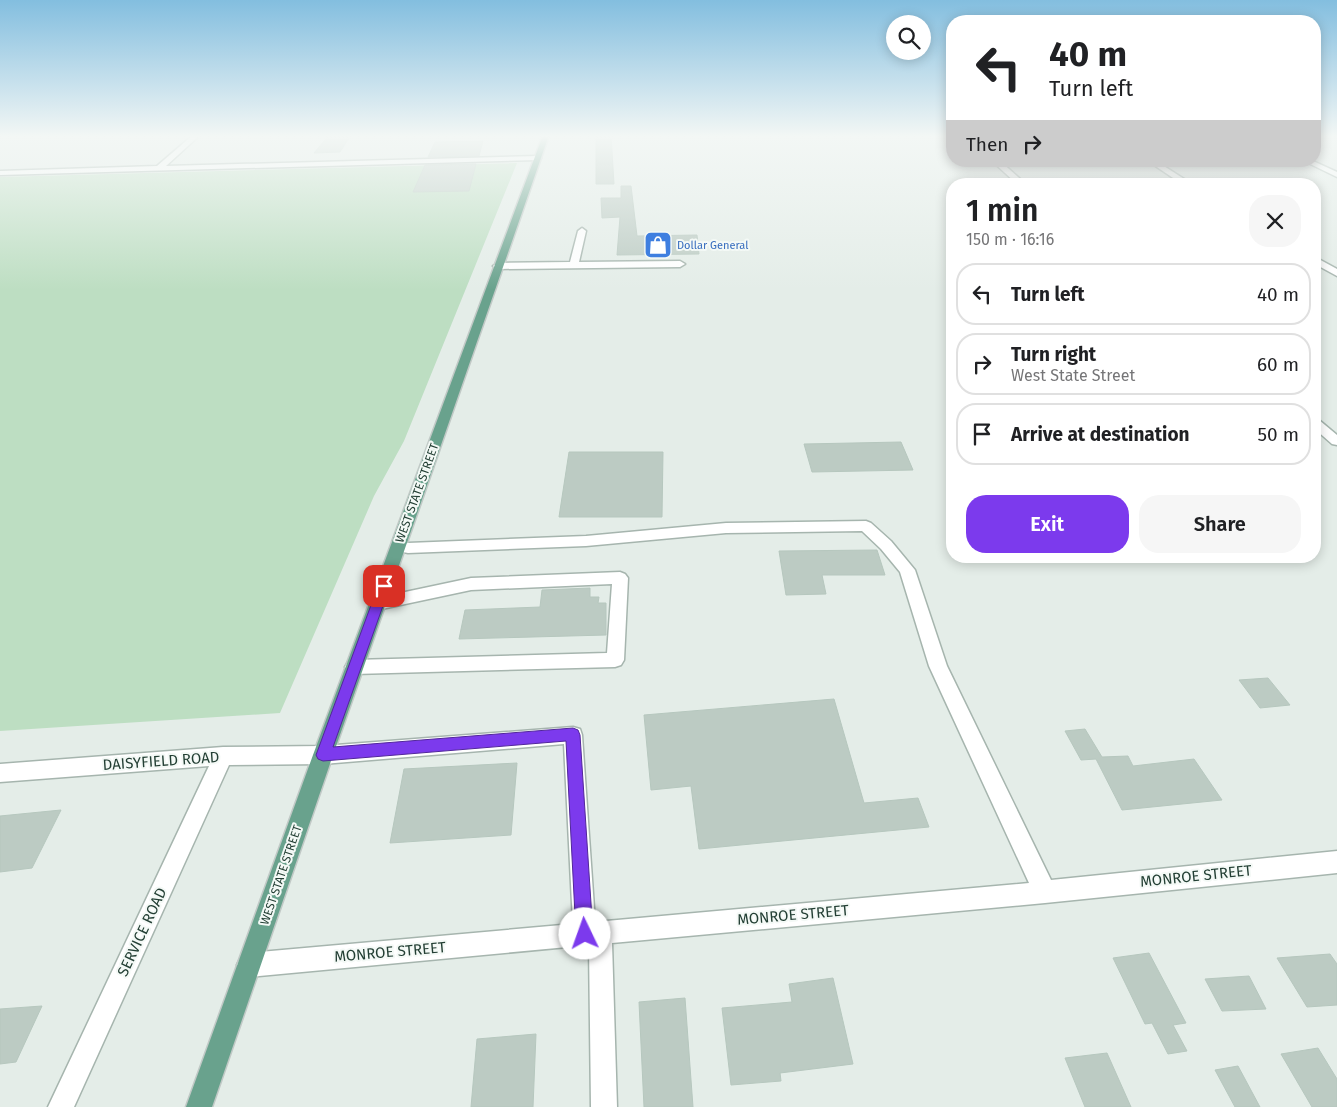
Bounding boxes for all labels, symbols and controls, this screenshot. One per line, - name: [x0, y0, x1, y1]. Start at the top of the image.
- map controls: [886, 15, 931, 60]
- button: search: [886, 15, 931, 60]
- text: 40 m: [1049, 33, 1127, 75]
- icon: left: [966, 35, 1031, 100]
- text: Turn left: [1049, 75, 1133, 102]
- icon: right: [1018, 130, 1046, 158]
- text: Then: [966, 133, 1008, 156]
- text: 1 min: [966, 193, 1038, 229]
- button: close: [1249, 195, 1301, 247]
- shop icon: Dollar General: [643, 230, 673, 260]
- text: 150 m · 16:16: [966, 230, 1054, 249]
- place label: Dollar General: [677, 239, 748, 252]
- icon: left: [968, 280, 996, 308]
- text: Turn left: [1011, 283, 1085, 306]
- text: 40 m: [1257, 283, 1299, 306]
- text: Turn right: [1011, 343, 1096, 366]
- icon: right: [968, 350, 996, 378]
- text: 60 m: [1257, 353, 1299, 376]
- text: West State Street: [1011, 366, 1135, 385]
- icon: arrive: [968, 420, 996, 448]
- text: Arrive at destination: [1011, 423, 1190, 446]
- text: 50 m: [1258, 423, 1299, 446]
- street label: WEST STATE STREET: [393, 441, 442, 545]
- button: Exit: [966, 495, 1129, 553]
- button: Share: [1139, 495, 1301, 553]
- pin: [363, 565, 405, 607]
- icon: arrive: [370, 572, 398, 600]
- street label: DAISYFIELD ROAD: [102, 748, 220, 774]
- street label: WEST STATE STREET: [257, 823, 305, 927]
- street label: MONROE STREET: [1139, 861, 1253, 891]
- street label: SERVICE ROAD: [114, 885, 170, 979]
- street label: MONROE STREET: [736, 901, 850, 929]
- position arrow: [558, 907, 610, 959]
- street label: MONROE STREET: [333, 938, 447, 966]

